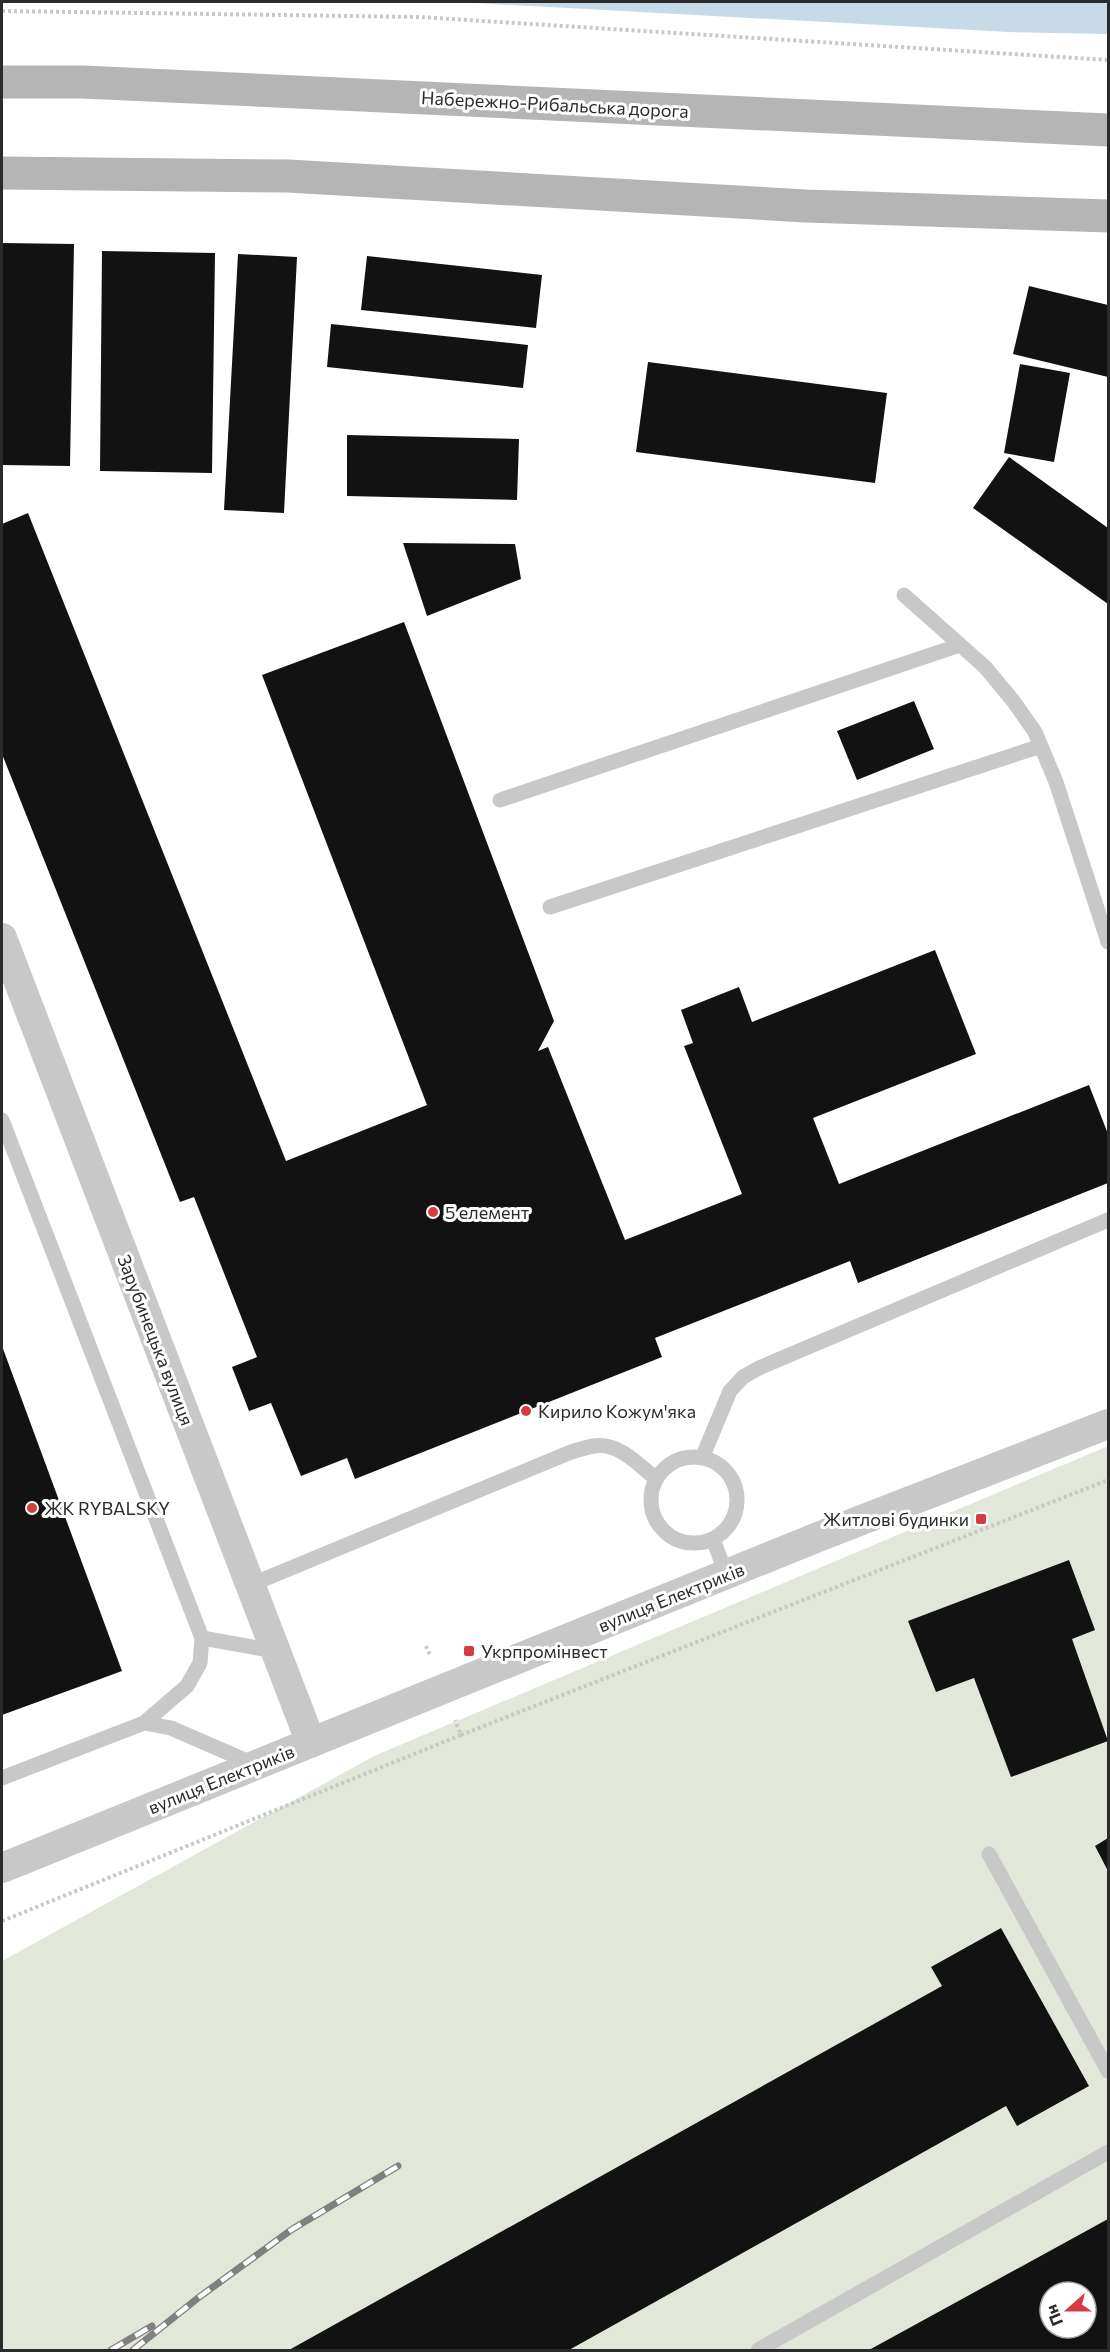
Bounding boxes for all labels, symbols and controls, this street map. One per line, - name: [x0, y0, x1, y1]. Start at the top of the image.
- street label: Набережно-Рибальська дорога: [421, 86, 689, 122]
- place label: 5 елемент: [445, 1201, 530, 1223]
- marker: 5 елемент: [426, 1205, 440, 1219]
- street label: Зарубинецька вулиця: [113, 1251, 199, 1429]
- place label: Кирило Кожум'яка: [538, 1400, 696, 1422]
- marker: Кирило Кожум'яка: [519, 1404, 533, 1418]
- place label: ЖК RYBALSKY: [44, 1497, 170, 1519]
- marker: ЖК RYBALSKY: [25, 1501, 39, 1515]
- place label: Житлові будинки: [823, 1508, 969, 1530]
- marker: Житлові будинки: [974, 1512, 988, 1526]
- street label: вулиця Електриків: [595, 1558, 747, 1636]
- place label: Укрпромінвест: [481, 1640, 608, 1662]
- marker: Укрпромінвест: [462, 1644, 476, 1658]
- street label: вулиця Електриків: [145, 1740, 297, 1818]
- north arrow: [1038, 2280, 1098, 2340]
- text: Пн: [1041, 2302, 1066, 2329]

